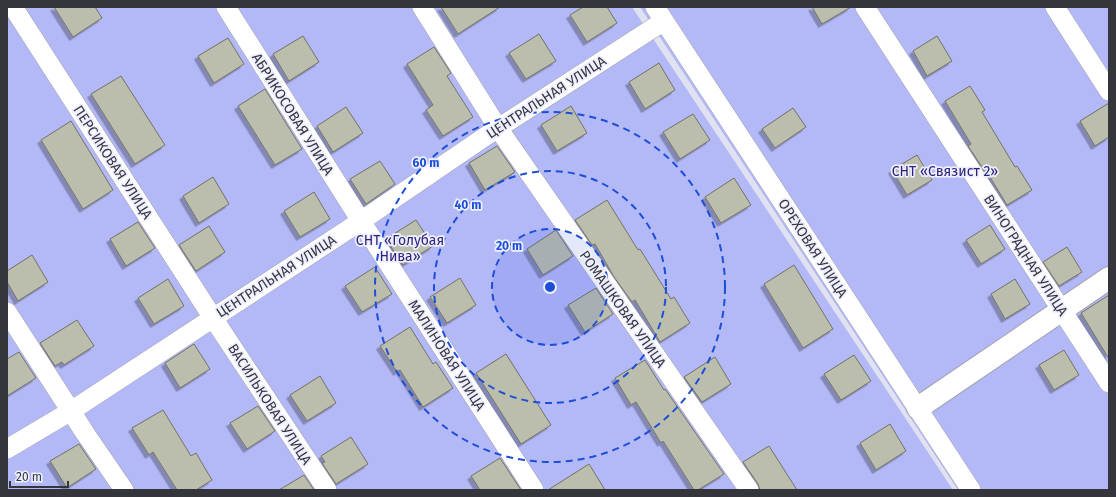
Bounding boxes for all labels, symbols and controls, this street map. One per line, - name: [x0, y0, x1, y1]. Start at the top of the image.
- street label: АБРИКОСОВАЯ УЛИЦА: [248, 50, 337, 178]
- street label: ЦЕНТРАЛЬНАЯ УЛИЦА: [483, 52, 609, 142]
- street label: ПЕРСИКОВАЯ УЛИЦА: [69, 102, 156, 222]
- text: 60 m: [413, 156, 439, 170]
- park label: СНТ «Связист 2»: [892, 163, 998, 180]
- street label: ВИНОГРАДНАЯ УЛИЦА: [980, 191, 1071, 319]
- street label: ОРЕХОВАЯ УЛИЦА: [774, 196, 851, 301]
- text: 40 m: [455, 198, 481, 212]
- street label: ЦЕНТРАЛЬНАЯ УЛИЦА: [213, 231, 339, 321]
- park label: СНТ «Голубая Нива»: [356, 232, 444, 265]
- text: 20 m: [496, 239, 522, 253]
- street label: РОМАШКОВАЯ УЛИЦА: [576, 247, 670, 371]
- centre of rings: [543, 280, 557, 294]
- street label: МАЛИНОВАЯ УЛИЦА: [404, 297, 489, 414]
- street label: ВАСИЛЬКОВАЯ УЛИЦА: [224, 341, 315, 468]
- scale bar: [10, 463, 68, 489]
- text: 20 m: [16, 470, 42, 484]

